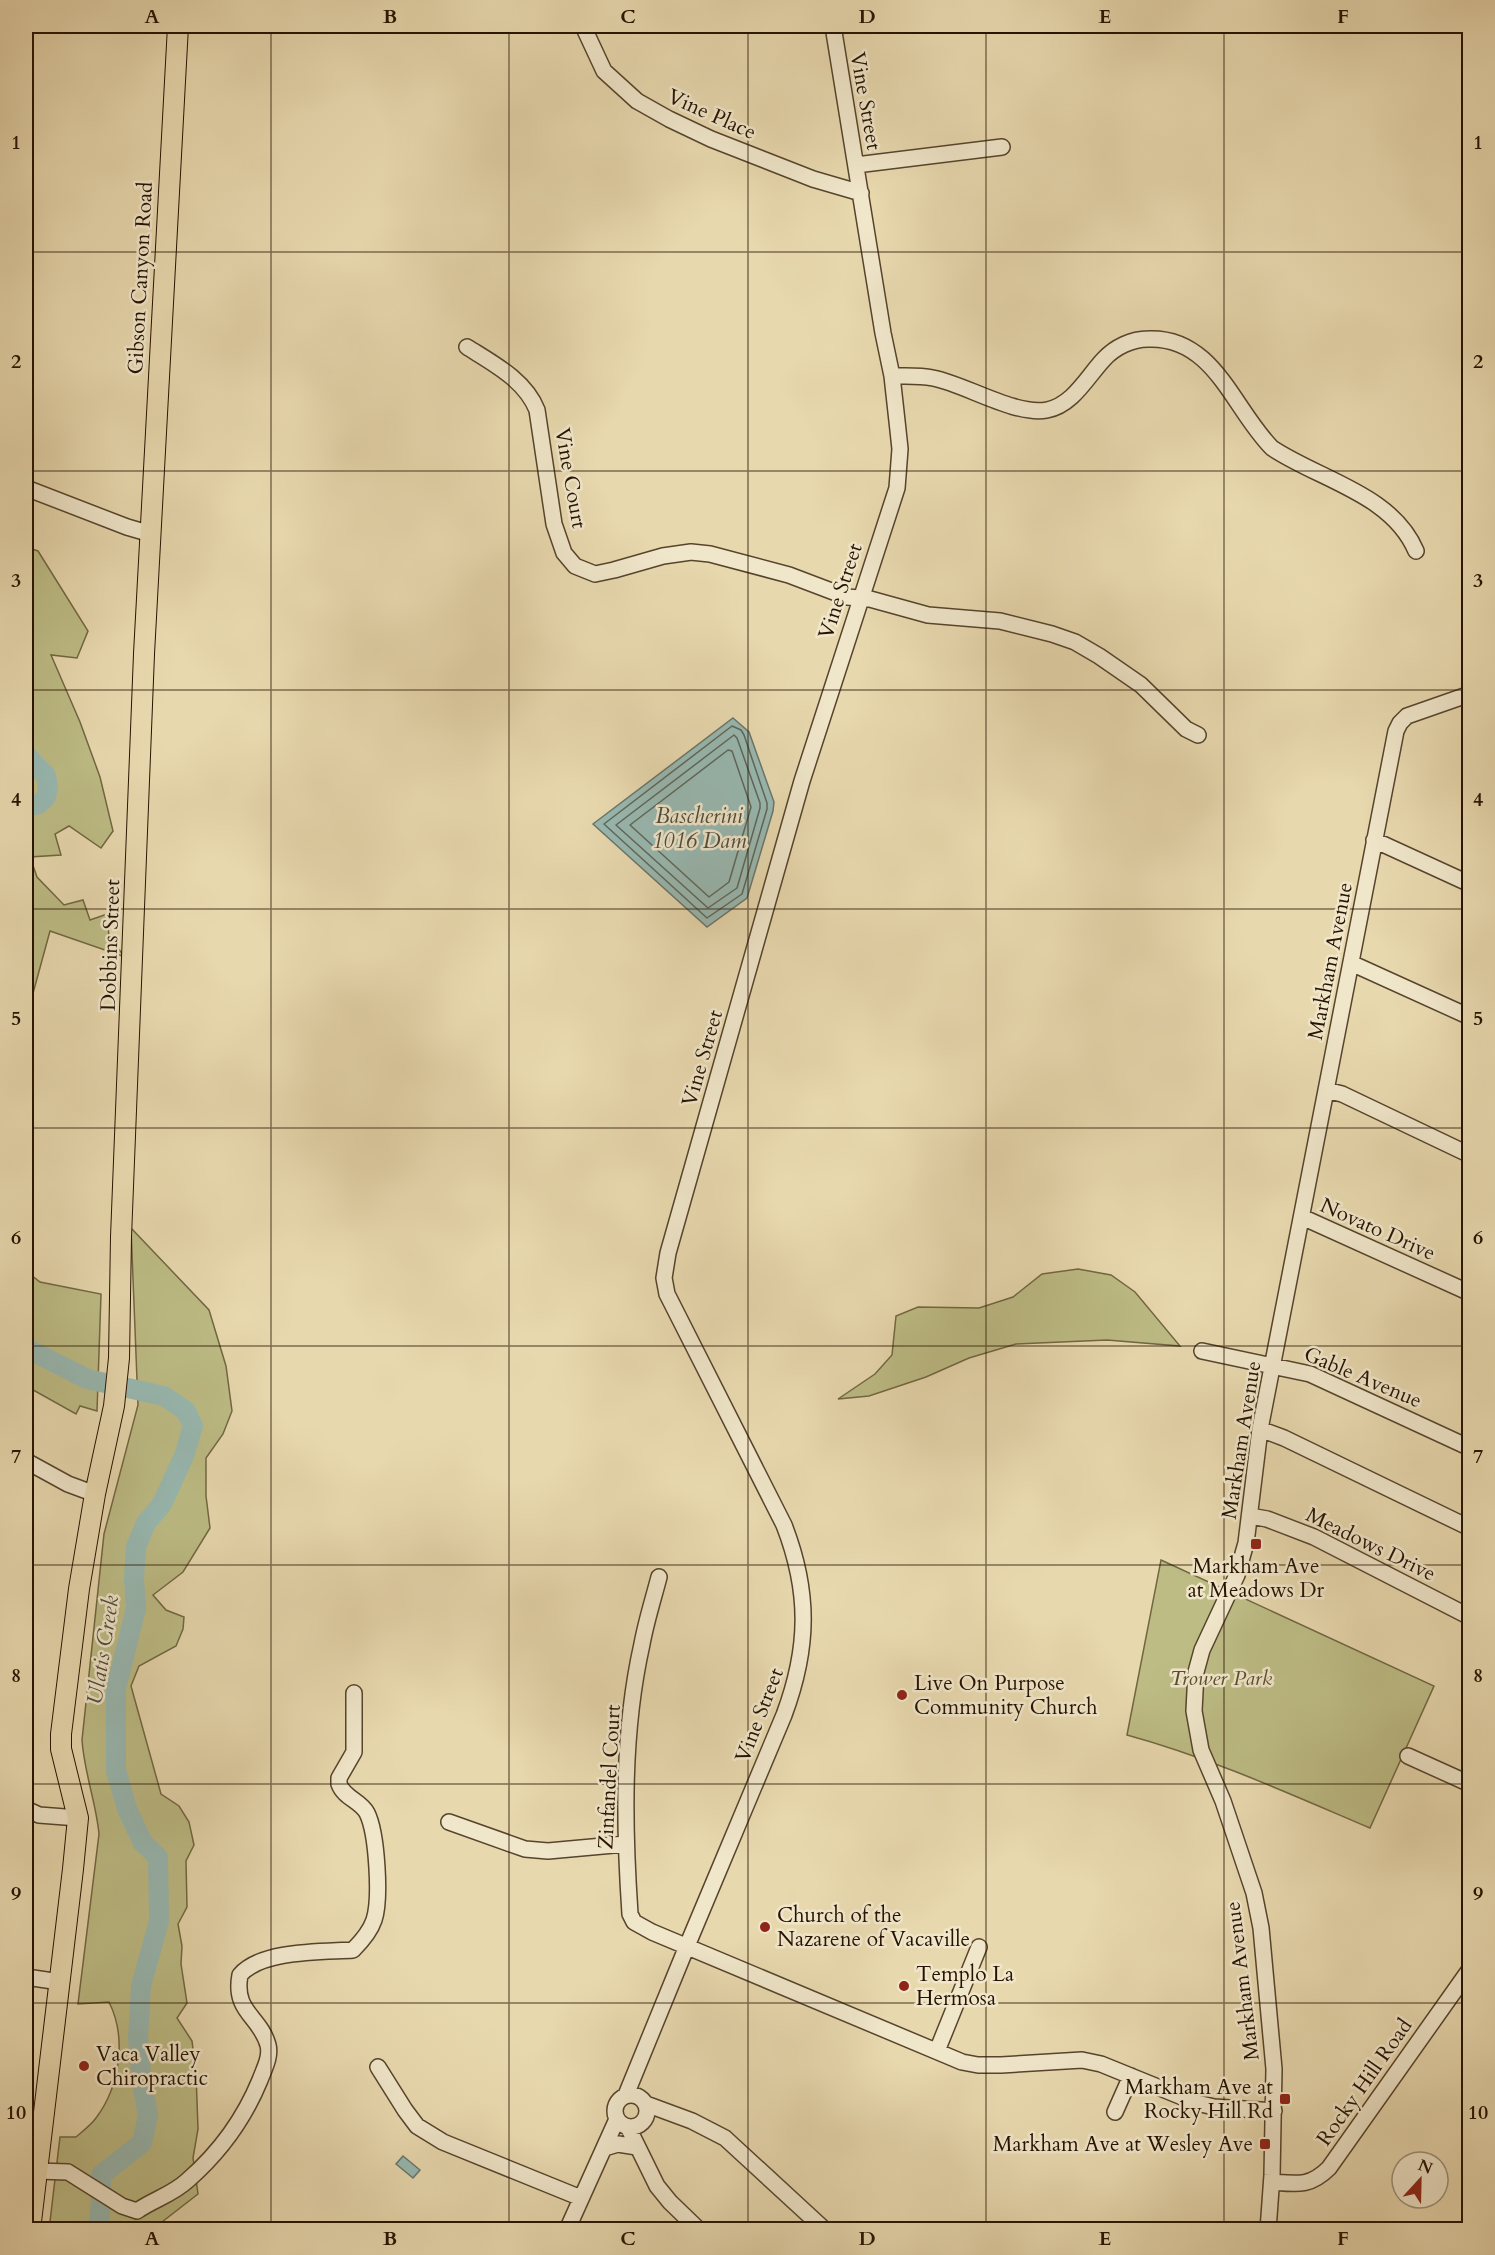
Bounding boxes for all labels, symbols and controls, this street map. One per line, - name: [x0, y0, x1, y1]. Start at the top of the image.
- text: A: [144, 3, 160, 30]
- text: B: [383, 3, 397, 30]
- text: C: [620, 3, 636, 30]
- text: D: [858, 3, 876, 30]
- text: E: [1099, 3, 1111, 30]
- text: F: [1337, 3, 1349, 30]
- street label: Vine Street: [843, 50, 888, 153]
- street label: Vine Place: [663, 82, 761, 147]
- text: 1: [11, 129, 21, 156]
- text: 1: [1473, 129, 1483, 156]
- street label: Gibson Canyon Road: [121, 181, 160, 375]
- text: 2: [11, 348, 21, 375]
- text: 2: [1473, 348, 1483, 375]
- street label: Vine Court: [547, 425, 594, 531]
- street label: Vine Street: [811, 539, 870, 643]
- text: 3: [11, 567, 21, 594]
- text: 3: [1473, 567, 1483, 594]
- text: 4: [11, 786, 21, 813]
- text: 4: [1473, 786, 1483, 813]
- water label: Bascherini 1016 Dam: [651, 801, 747, 856]
- street label: Dobbins Street: [94, 878, 127, 1011]
- street label: Markham Avenue: [1301, 880, 1360, 1042]
- text: 5: [11, 1005, 21, 1032]
- text: 5: [1473, 1005, 1483, 1032]
- street label: Vine Street: [675, 1006, 730, 1110]
- street label: Novato Drive: [1316, 1191, 1440, 1268]
- text: 6: [11, 1224, 21, 1251]
- text: 6: [1473, 1224, 1483, 1251]
- street label: Gable Avenue: [1299, 1340, 1426, 1415]
- street label: Markham Avenue: [1215, 1359, 1268, 1521]
- text: 7: [11, 1443, 21, 1470]
- text: 7: [1473, 1443, 1483, 1470]
- street label: Meadows Drive: [1301, 1500, 1441, 1588]
- marker: Markham Ave at Meadows Dr: [1249, 1537, 1263, 1551]
- place label: Markham Ave at Meadows Dr: [1188, 1552, 1325, 1605]
- water label: Ulatis Creek: [80, 1593, 126, 1707]
- text: 8: [11, 1662, 21, 1689]
- text: 8: [1473, 1662, 1483, 1689]
- street label: Vine Street: [728, 1663, 791, 1767]
- park label: Trower Park: [1170, 1664, 1273, 1693]
- place label: Live On Purpose Community Church: [914, 1669, 1098, 1722]
- marker: Live On Purpose Community Church: [895, 1688, 909, 1702]
- street label: Zinfandel Court: [591, 1703, 628, 1850]
- text: 9: [11, 1880, 21, 1907]
- text: 9: [1473, 1880, 1483, 1907]
- street label: Markham Avenue: [1218, 1900, 1267, 2062]
- place label: Church of the Nazarene of Vacaville: [777, 1901, 970, 1954]
- marker: Church of the Nazarene of Vacaville: [758, 1920, 772, 1934]
- place label: Templo La Hermosa: [916, 1960, 1014, 2013]
- marker: Templo La Hermosa: [897, 1979, 911, 1993]
- street label: Rocky Hill Road: [1310, 2013, 1419, 2152]
- place label: Vaca Valley Chiropractic: [96, 2040, 208, 2093]
- marker: Vaca Valley Chiropractic: [77, 2059, 91, 2073]
- place label: Markham Ave at Rocky Hill Rd: [1125, 2073, 1273, 2126]
- marker: Markham Ave at Rocky Hill Rd: [1278, 2092, 1292, 2106]
- text: 10: [6, 2099, 26, 2126]
- text: 10: [1468, 2099, 1488, 2126]
- place label: Markham Ave at Wesley Ave: [993, 2130, 1253, 2159]
- marker: Markham Ave at Wesley Ave: [1258, 2137, 1272, 2151]
- north arrow: [1390, 2150, 1450, 2210]
- text: N: [1415, 2154, 1436, 2180]
- text: A: [144, 2225, 160, 2252]
- text: B: [383, 2225, 397, 2252]
- text: C: [620, 2225, 636, 2252]
- text: D: [858, 2225, 876, 2252]
- text: E: [1099, 2225, 1111, 2252]
- text: F: [1337, 2225, 1349, 2252]

